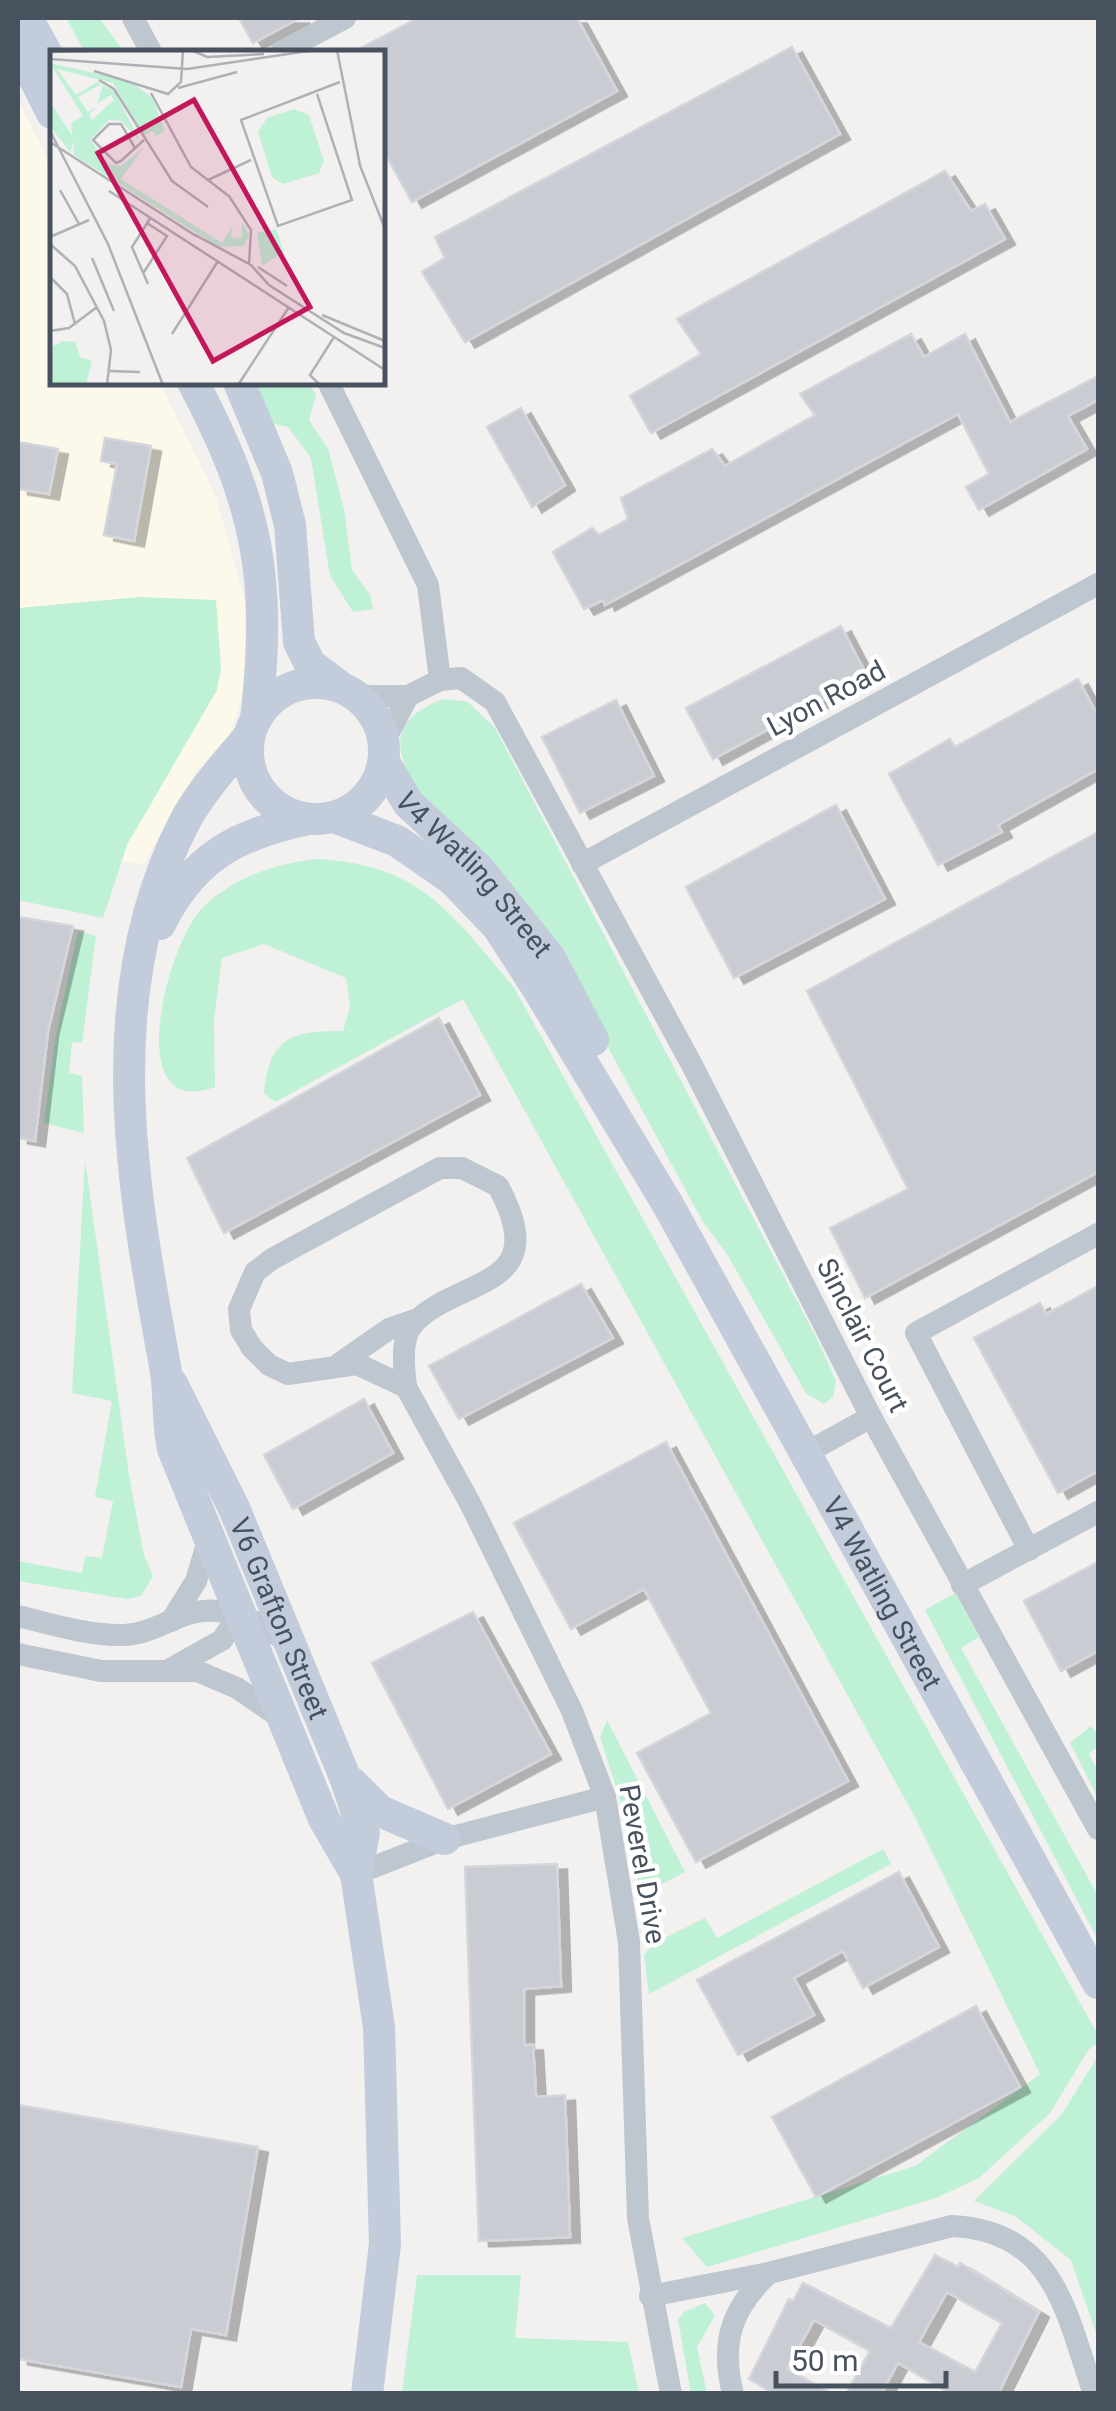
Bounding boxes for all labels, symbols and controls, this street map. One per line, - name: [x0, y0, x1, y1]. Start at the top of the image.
- inset map: [50, 50, 385, 385]
- street label: Lyon Road: [762, 654, 891, 743]
- street label: V4 Watling Street: [388, 786, 559, 964]
- street label: Sinclair Court: [810, 1253, 915, 1417]
- street label: V4 Watling Street: [816, 1491, 949, 1695]
- street label: V6 Grafton Street: [223, 1513, 335, 1724]
- street label: Peverel Drive: [612, 1782, 673, 1946]
- scale bar: [776, 2326, 946, 2388]
- text: 50 m: [791, 2343, 858, 2378]

